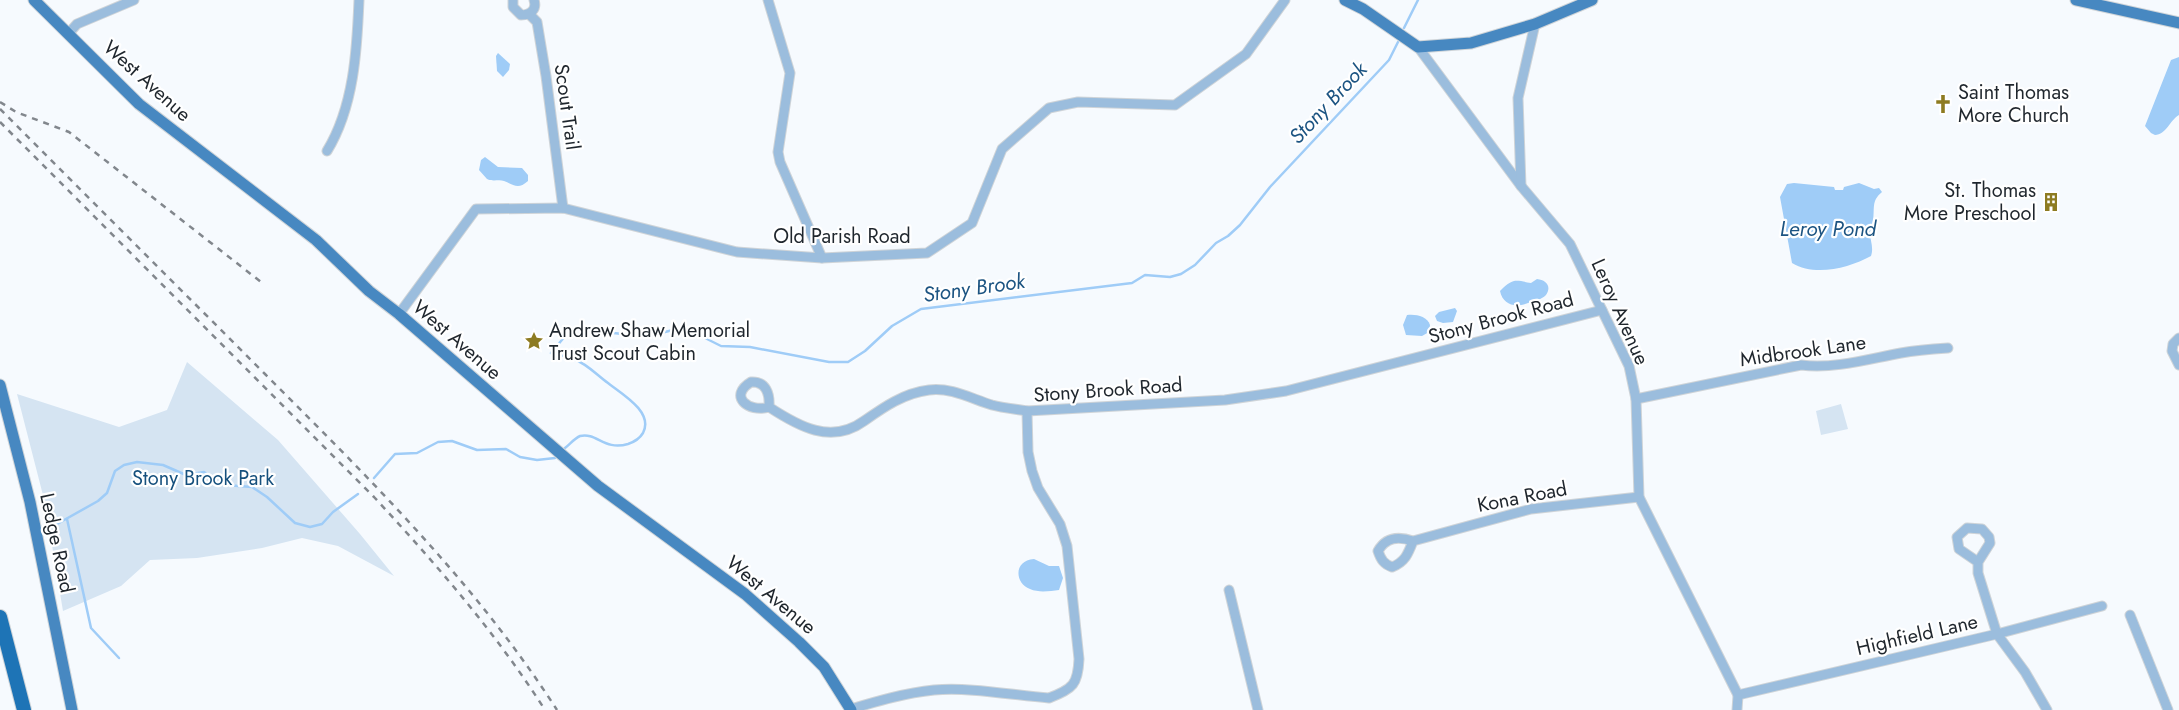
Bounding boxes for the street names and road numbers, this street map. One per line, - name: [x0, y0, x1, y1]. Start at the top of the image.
- street label: West Avenue: [97, 34, 197, 128]
- street label: Scout Trail: [547, 62, 587, 152]
- street label: Old Parish Road: [773, 222, 911, 251]
- street label: Leroy Avenue: [1584, 254, 1656, 370]
- street label: Stony Brook Road: [1425, 285, 1577, 351]
- street label: West Avenue: [406, 293, 508, 387]
- street label: Midbrook Lane: [1738, 328, 1868, 374]
- street label: Stony Brook Road: [1032, 370, 1184, 410]
- street label: Kona Road: [1475, 474, 1569, 520]
- street label: Ledge Road: [32, 490, 82, 596]
- street label: West Avenue: [720, 549, 822, 641]
- street label: Highfield Lane: [1853, 607, 1981, 663]

